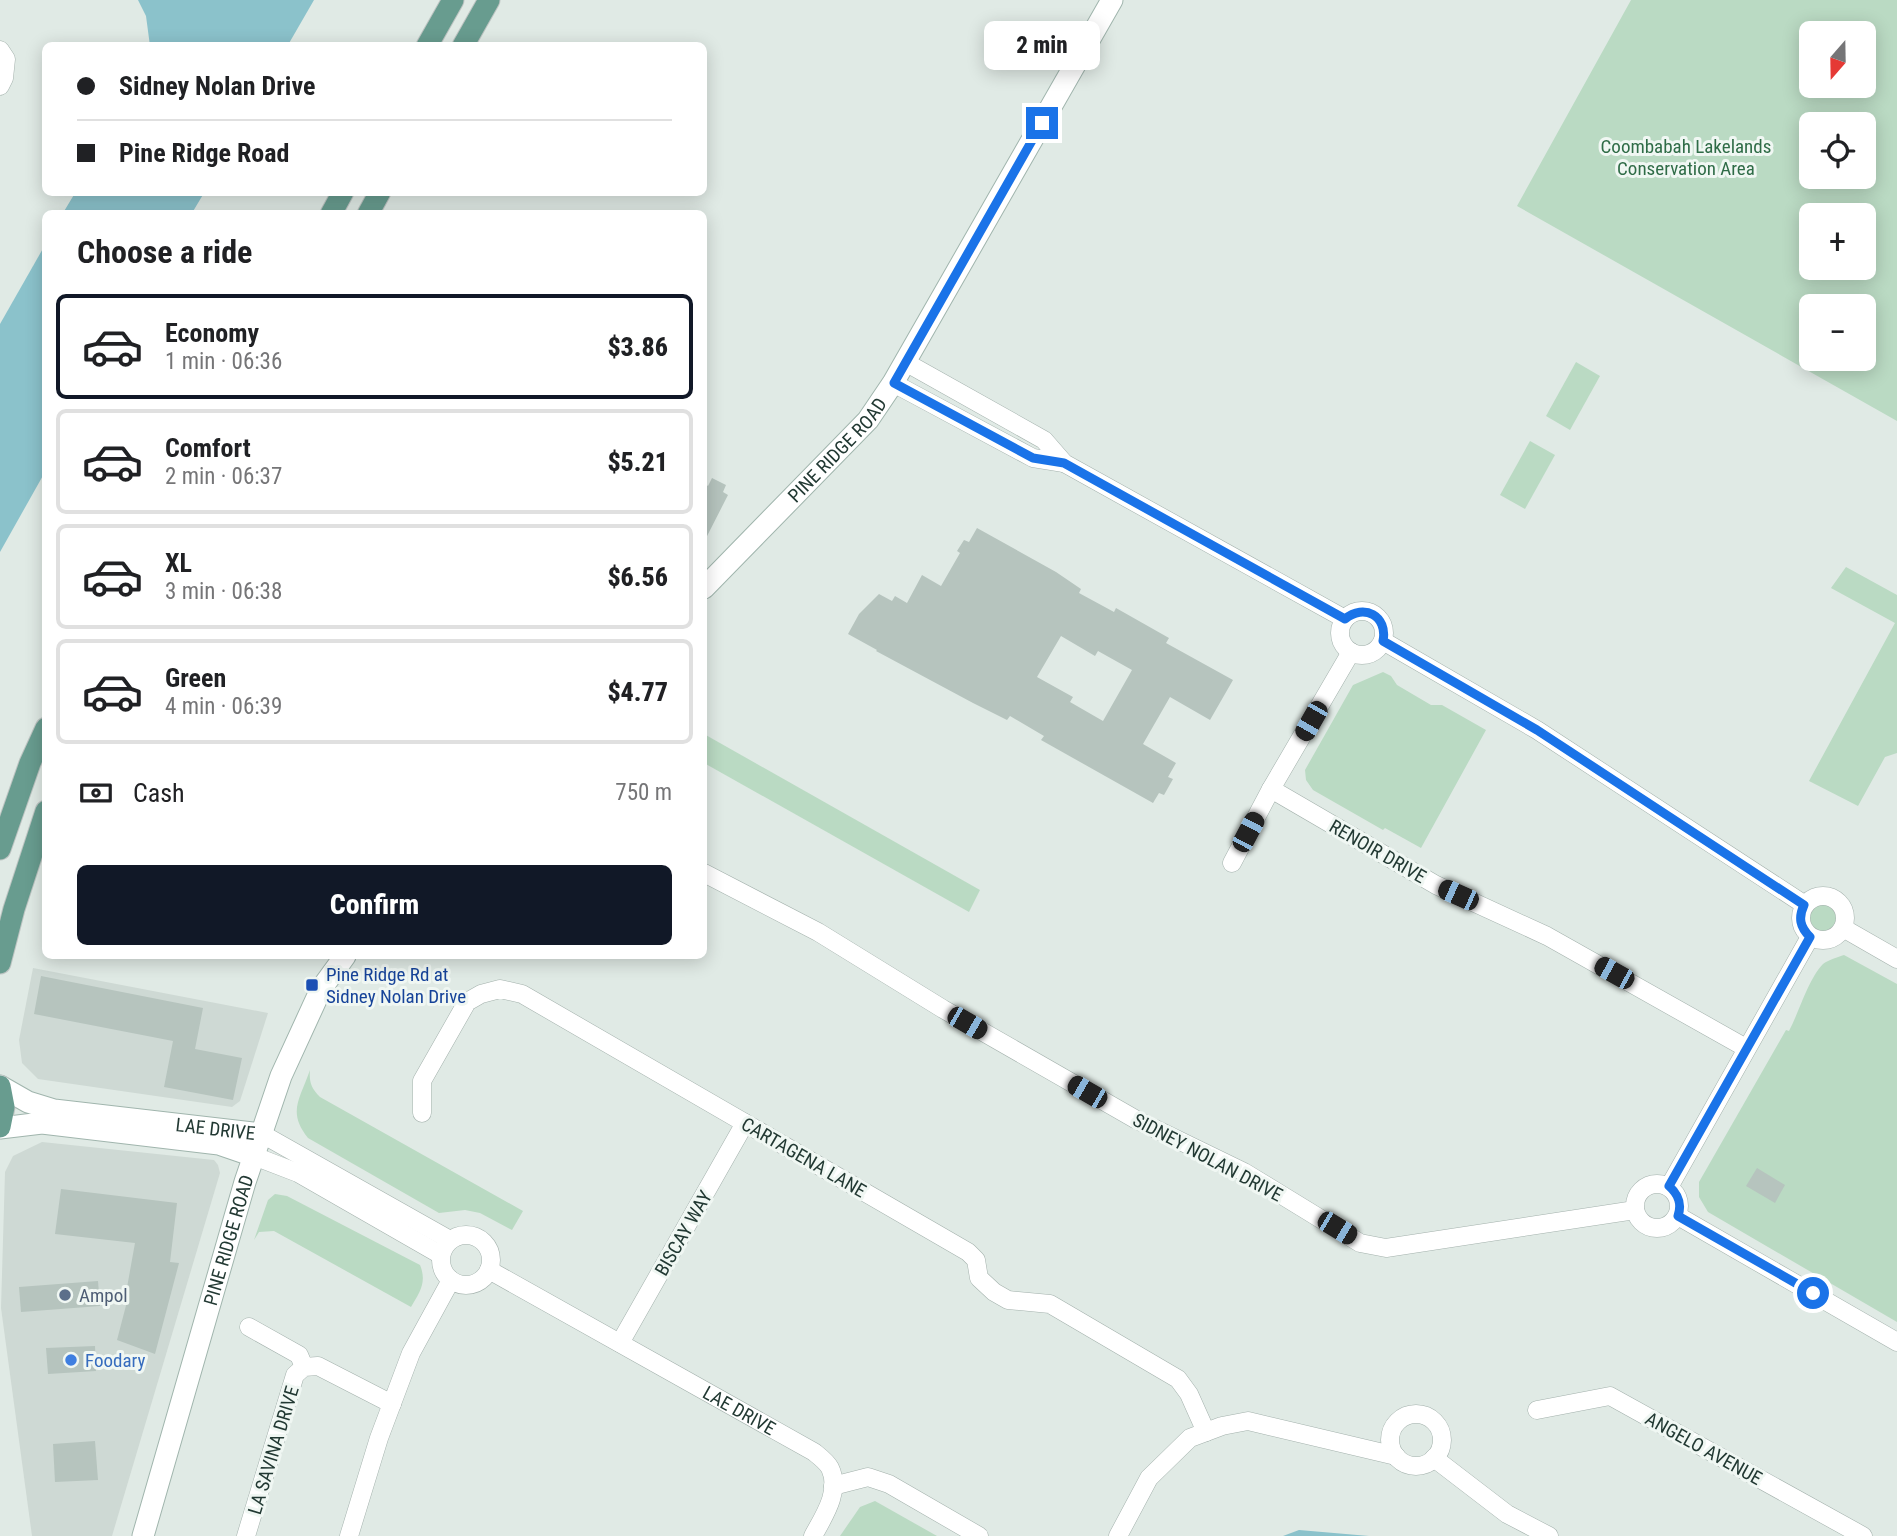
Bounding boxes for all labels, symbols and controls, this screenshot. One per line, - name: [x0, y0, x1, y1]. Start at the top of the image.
- north arrow: [1799, 21, 1876, 98]
- map controls: [1799, 21, 1876, 371]
- callout: 2 min: [984, 22, 1100, 71]
- text: 2 min: [1016, 32, 1068, 59]
- text: Sidney Nolan Drive: [119, 71, 315, 101]
- route end: [1026, 107, 1058, 139]
- button: locate: [1799, 112, 1876, 189]
- park label: Coombabah Lakelands Conservation Area: [1601, 135, 1771, 180]
- text: Pine Ridge Road: [119, 138, 289, 168]
- button: +: [1799, 203, 1876, 280]
- text: Choose a ride: [77, 233, 252, 271]
- button: −: [1799, 294, 1876, 371]
- icon: car: [81, 315, 144, 378]
- text: Economy: [165, 318, 259, 348]
- text: $3.86: [607, 332, 668, 362]
- text: 1 min · 06:36: [165, 348, 282, 375]
- street label: PINE RIDGE ROAD: [783, 393, 892, 507]
- icon: car: [81, 430, 144, 493]
- text: Comfort: [165, 433, 251, 463]
- text: $5.21: [607, 447, 668, 477]
- text: 2 min · 06:37: [165, 463, 282, 490]
- icon: car: [81, 545, 144, 608]
- text: XL: [165, 548, 192, 578]
- text: $6.56: [607, 562, 668, 592]
- text: 3 min · 06:38: [165, 578, 282, 605]
- icon: car: [81, 660, 144, 723]
- text: Green: [165, 663, 226, 693]
- text: $4.77: [607, 677, 668, 707]
- text: 4 min · 06:39: [165, 693, 282, 720]
- car: [1292, 698, 1331, 744]
- icon: cash: [77, 774, 115, 812]
- text: Cash: [133, 778, 185, 808]
- text: 750 m: [615, 779, 672, 806]
- car: [1229, 809, 1268, 855]
- street label: RENOIR DRIVE: [1325, 815, 1430, 888]
- button: Confirm: [77, 865, 672, 945]
- car: [1435, 877, 1482, 913]
- car: [1591, 954, 1638, 992]
- place label: Pine Ridge Rd at Sidney Nolan Drive: [326, 963, 466, 1008]
- marker: Pine Ridge Rd at Sidney Nolan Drive: [304, 977, 320, 993]
- car: [944, 1003, 991, 1043]
- car: [1064, 1072, 1111, 1112]
- street label: SIDNEY NOLAN DRIVE: [1129, 1108, 1287, 1207]
- street label: CARTAGENA LANE: [737, 1112, 870, 1202]
- street label: LAE DRIVE: [174, 1113, 256, 1145]
- street label: PINE RIDGE ROAD: [199, 1172, 259, 1308]
- street label: BISCAY WAY: [650, 1187, 717, 1280]
- car: [1314, 1208, 1361, 1248]
- route start: [1797, 1277, 1829, 1309]
- place label: Ampol: [79, 1284, 128, 1307]
- marker: Ampol: [57, 1287, 73, 1303]
- place label: Foodary: [85, 1349, 146, 1372]
- marker: Foodary: [63, 1352, 79, 1368]
- street label: LAE DRIVE: [699, 1381, 780, 1440]
- street label: LA SAVINA DRIVE: [243, 1383, 304, 1517]
- street label: ANGELO AVENUE: [1641, 1407, 1766, 1490]

